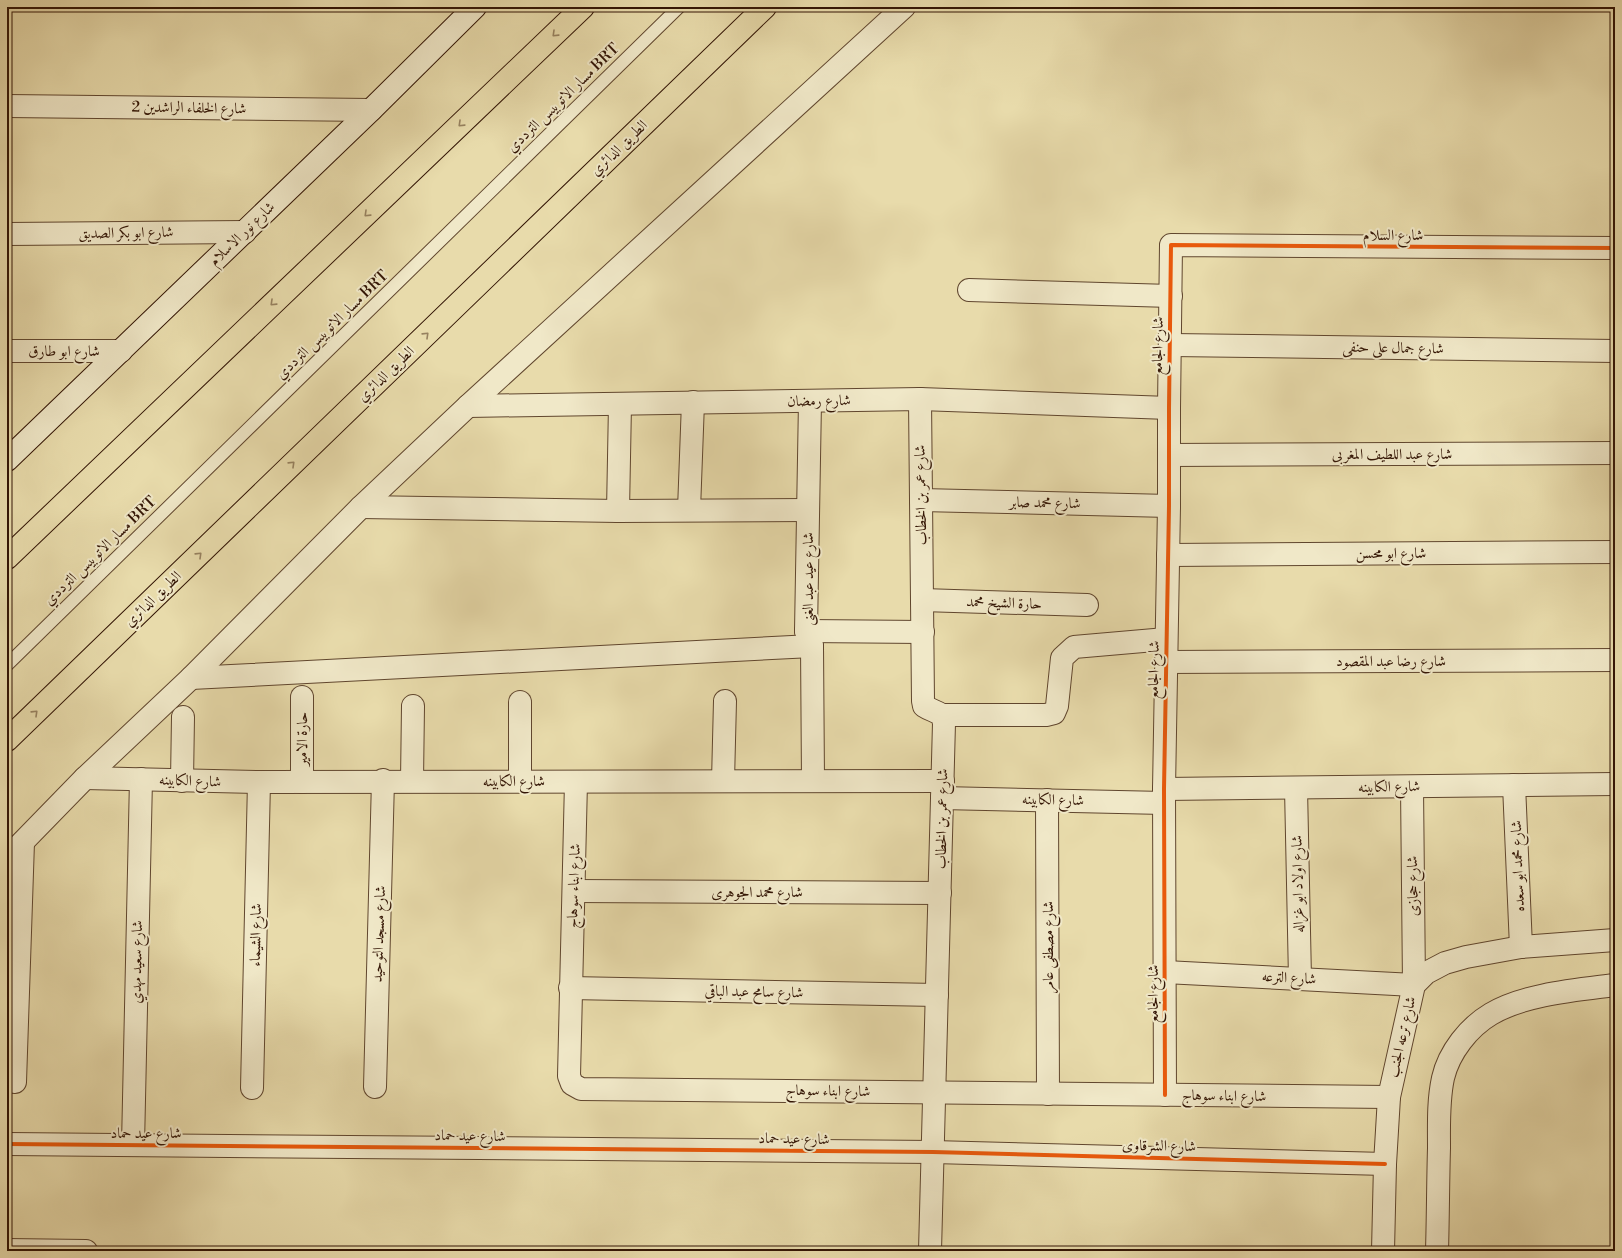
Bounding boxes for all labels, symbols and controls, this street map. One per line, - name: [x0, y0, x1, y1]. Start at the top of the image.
- one-way arrow: [552, 29, 560, 37]
- street label: مسار الاتوبيس الترددي BRT: [503, 39, 625, 158]
- street label: شارع الخلفاء الراشدين 2: [131, 98, 247, 121]
- street label: الطريق الدائري: [586, 116, 653, 181]
- one-way arrow: [458, 119, 466, 127]
- street label: شارع نور الاسلام: [205, 198, 281, 272]
- one-way arrow: [364, 209, 372, 216]
- street label: شارع ابو بكر الصديق: [78, 223, 174, 246]
- street label: شارع السلام: [1363, 226, 1423, 248]
- street label: مسار الاتوبيس الترددي BRT: [272, 266, 394, 385]
- one-way arrow: [270, 299, 278, 306]
- street label: شارع الجامع: [1148, 317, 1172, 375]
- one-way arrow: [421, 332, 429, 340]
- street label: شارع جمال على حنفى: [1342, 338, 1444, 361]
- street label: شارع ابو طارق: [28, 342, 100, 364]
- street label: الطريق الدائري: [353, 342, 420, 407]
- street label: شارع رمضان: [787, 391, 851, 414]
- street label: شارع عمر بن الخطاب: [911, 445, 934, 545]
- street label: شارع عبد اللطيف المغربى: [1332, 445, 1452, 467]
- one-way arrow: [287, 461, 295, 469]
- street label: مسار الاتوبيس الترددي BRT: [40, 492, 162, 611]
- street label: شارع محمد صابر: [1007, 493, 1081, 516]
- street label: شارع عيد عبد الغنى: [799, 532, 821, 626]
- street label: شارع ابو محسن: [1356, 544, 1426, 566]
- one-way arrow: [194, 552, 202, 560]
- street label: الطريق الدائري: [120, 567, 187, 632]
- street label: حارة الشيخ محمد: [966, 592, 1042, 618]
- street label: شارع الجامع: [1144, 641, 1168, 699]
- street label: شارع رضا عبد المقصود: [1336, 652, 1446, 674]
- one-way arrow: [30, 710, 38, 718]
- street label: حارة الامير: [293, 712, 312, 768]
- street label: شارع عمر بن الخطاب: [932, 769, 955, 869]
- street label: شارع الكابينه: [158, 770, 221, 795]
- street label: شارع الكابينه: [483, 772, 545, 794]
- street label: شارع الكابينه: [1358, 777, 1420, 800]
- street label: شارع الكابينه: [1022, 790, 1084, 813]
- street label: شارع محمد ابو سعده: [1507, 820, 1532, 912]
- street label: شارع اولاد ابو غزاله: [1288, 835, 1311, 933]
- street label: شارع ابناء سوهاج: [563, 843, 588, 929]
- street label: شارع حجازى: [1403, 855, 1426, 916]
- street label: شارع محمد الجوهرى: [711, 883, 803, 905]
- street label: شارع مسجد التوحيد: [368, 885, 393, 983]
- street label: شارع مصطفى عامر: [1039, 901, 1061, 993]
- street label: شارع الشيماء: [246, 903, 269, 967]
- street label: شارع سعيد مهدي: [127, 920, 150, 1004]
- street label: شارع الجامع: [1144, 965, 1167, 1023]
- street label: شارع الترعه: [1261, 967, 1317, 992]
- street label: شارع سامح عبد الباقي: [704, 982, 804, 1006]
- street label: شارع ترعه الجنب: [1383, 995, 1423, 1080]
- street label: شارع ابناء سوهاج: [785, 1081, 871, 1104]
- street label: شارع ابناء سوهاج: [1181, 1086, 1267, 1109]
- street label: شارع عيد حماد: [110, 1124, 182, 1146]
- street label: شارع عيد حماد: [434, 1126, 506, 1149]
- street label: شارع عيد حماد: [758, 1129, 830, 1152]
- street label: شارع الشرقاوى: [1122, 1136, 1196, 1159]

